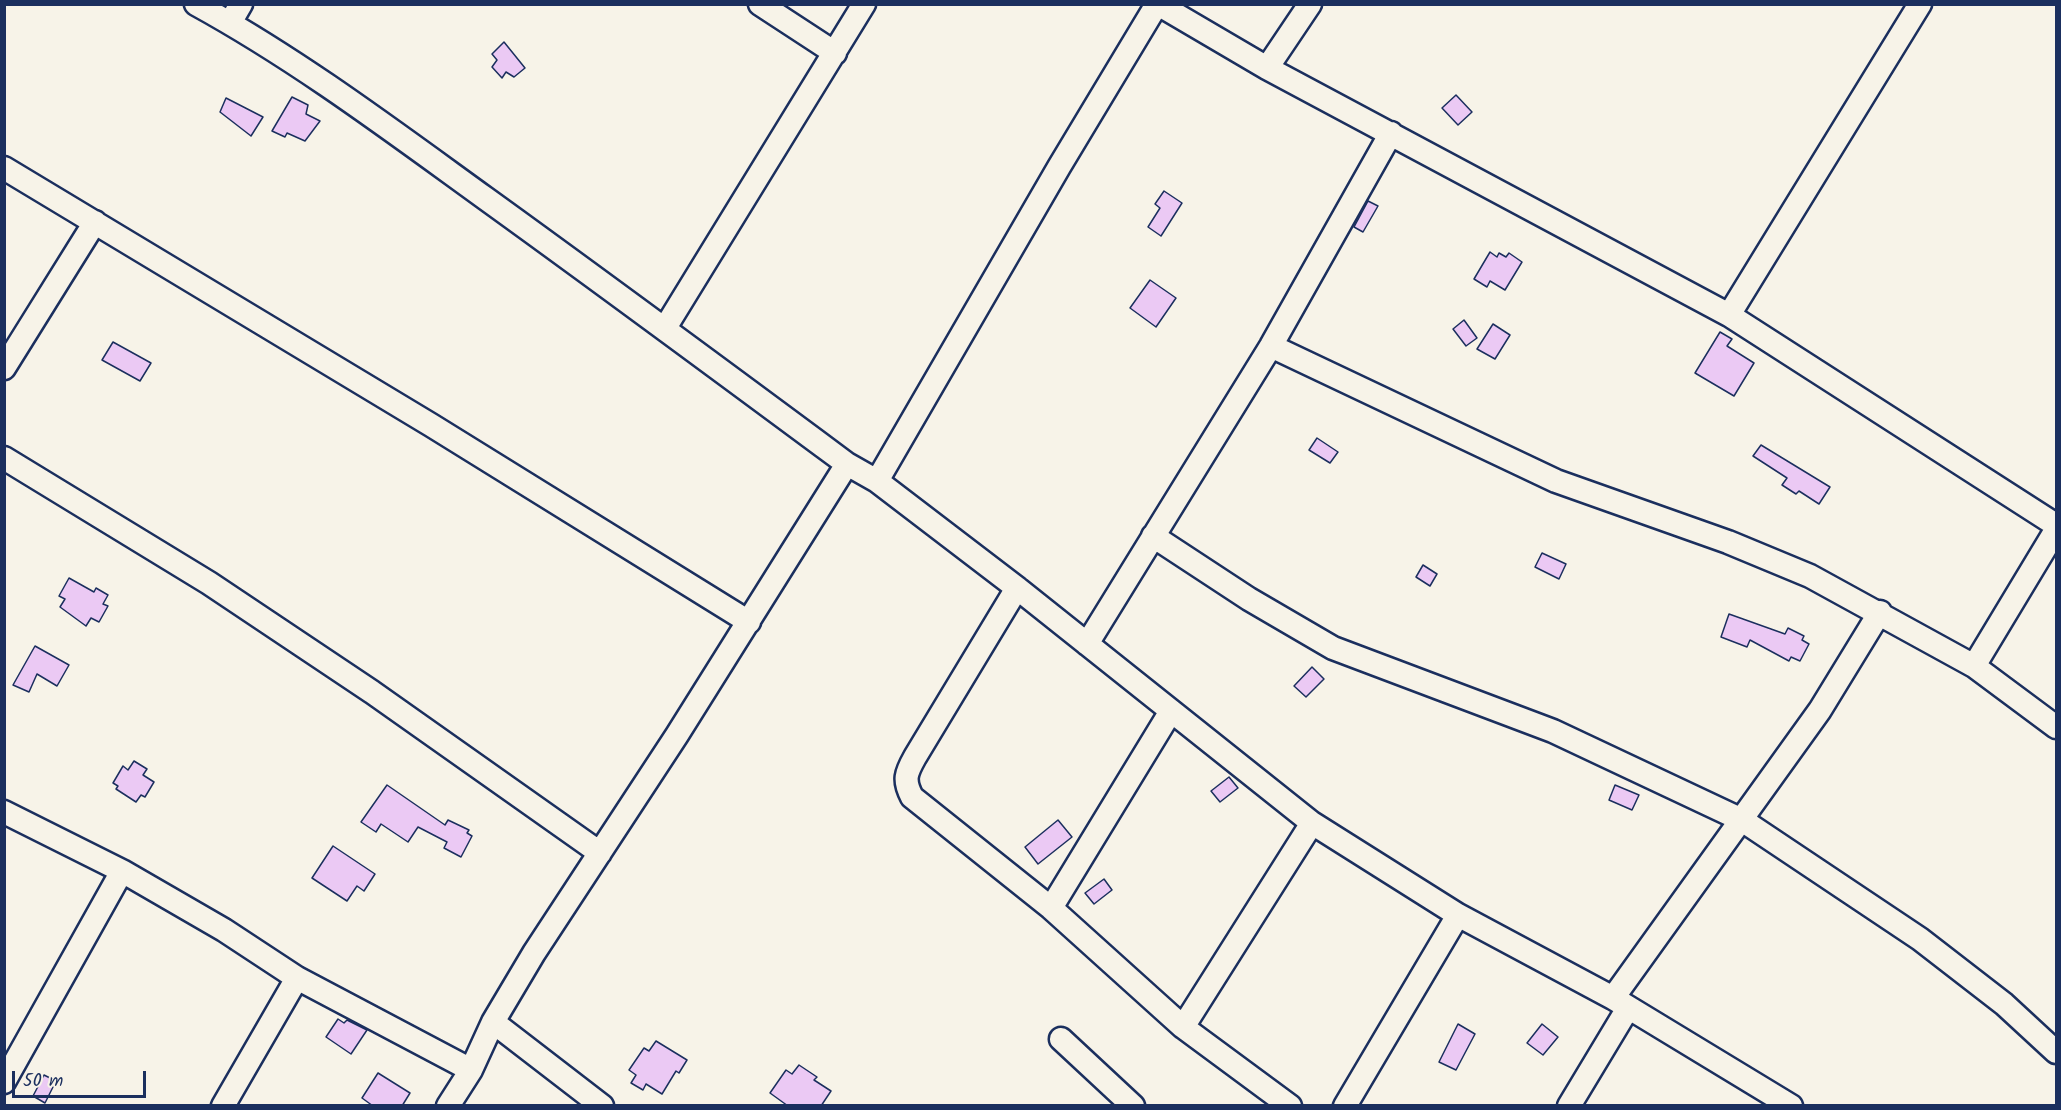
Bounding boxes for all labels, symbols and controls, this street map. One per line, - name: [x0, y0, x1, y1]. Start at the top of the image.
- scale bar: [15, 1059, 148, 1097]
- text: 50 m: [23, 1067, 63, 1096]

